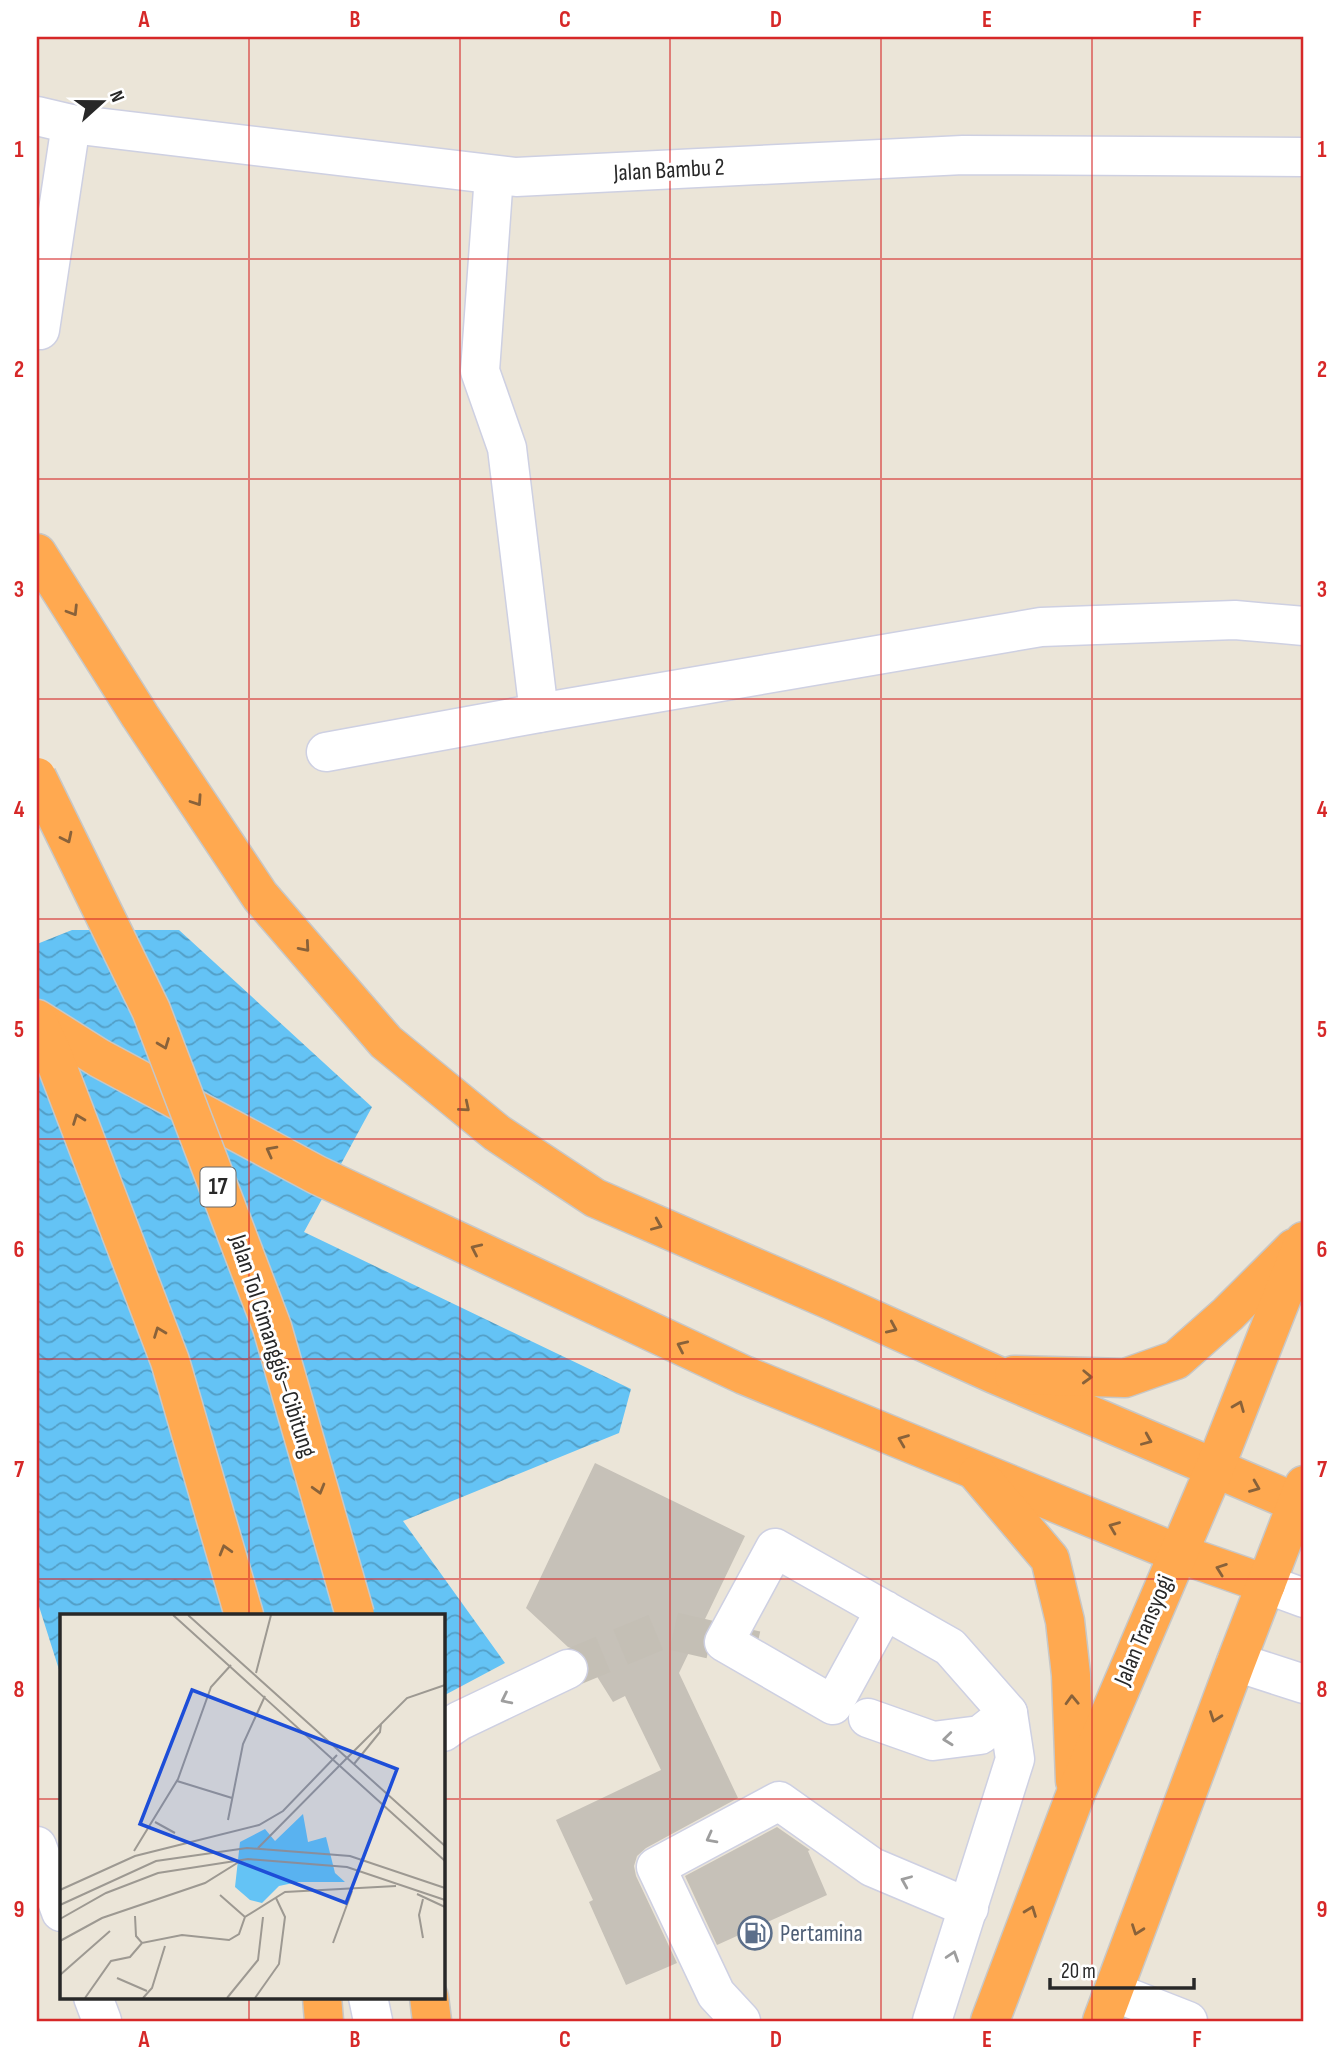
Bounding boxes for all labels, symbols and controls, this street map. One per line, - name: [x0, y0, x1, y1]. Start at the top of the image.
- text: A: [138, 6, 151, 34]
- text: B: [350, 6, 361, 34]
- text: C: [559, 6, 571, 34]
- text: D: [770, 6, 782, 34]
- text: E: [982, 6, 992, 34]
- text: F: [1192, 6, 1202, 34]
- north arrow: [66, 66, 136, 136]
- text: N: [104, 88, 129, 105]
- text: 1: [14, 136, 24, 164]
- text: 1: [1317, 136, 1327, 164]
- street label: Jalan Bambu 2: [612, 153, 725, 187]
- text: 2: [14, 356, 24, 384]
- text: 2: [1317, 356, 1327, 384]
- text: 3: [14, 576, 24, 604]
- text: 3: [1317, 576, 1327, 604]
- one-way arrow: [65, 603, 78, 616]
- one-way arrow: [189, 793, 202, 806]
- text: 4: [14, 796, 25, 824]
- text: 4: [1317, 796, 1328, 824]
- one-way arrow: [58, 831, 72, 843]
- one-way arrow: [297, 939, 309, 952]
- text: 5: [14, 1016, 24, 1044]
- text: 5: [1317, 1016, 1327, 1044]
- one-way arrow: [155, 1037, 169, 1049]
- one-way arrow: [458, 1099, 470, 1112]
- one-way arrow: [72, 1114, 86, 1126]
- one-way arrow: [266, 1145, 278, 1159]
- road number: 17: [200, 1168, 235, 1206]
- one-way arrow: [650, 1217, 663, 1231]
- street label: Jalan Tol Cimanggis–Cibitung: [223, 1230, 323, 1461]
- text: 6: [14, 1236, 24, 1264]
- text: 6: [1317, 1236, 1327, 1264]
- one-way arrow: [471, 1244, 483, 1258]
- one-way arrow: [885, 1320, 897, 1334]
- one-way arrow: [154, 1326, 168, 1338]
- one-way arrow: [677, 1340, 689, 1354]
- one-way arrow: [1082, 1369, 1092, 1385]
- one-way arrow: [1231, 1401, 1245, 1413]
- one-way arrow: [1139, 1432, 1152, 1446]
- one-way arrow: [898, 1435, 910, 1449]
- text: 7: [14, 1456, 24, 1484]
- text: 7: [1317, 1456, 1327, 1484]
- one-way arrow: [1249, 1478, 1261, 1492]
- one-way arrow: [310, 1483, 325, 1495]
- one-way arrow: [1109, 1521, 1121, 1535]
- one-way arrow: [218, 1544, 233, 1556]
- one-way arrow: [1216, 1563, 1228, 1577]
- street label: Jalan Transyogi: [1107, 1570, 1180, 1691]
- inset map: [60, 1614, 444, 1998]
- text: 8: [14, 1676, 25, 1704]
- text: 8: [1317, 1676, 1328, 1704]
- one-way arrow: [501, 1690, 513, 1704]
- one-way arrow: [1065, 1695, 1080, 1706]
- one-way arrow: [1210, 1710, 1224, 1722]
- one-way arrow: [942, 1731, 954, 1746]
- one-way arrow: [706, 1830, 718, 1843]
- one-way arrow: [900, 1875, 913, 1889]
- text: 9: [14, 1896, 24, 1924]
- text: 9: [1317, 1896, 1327, 1924]
- one-way arrow: [1023, 1906, 1037, 1918]
- fuel station icon: Pertamina: [736, 1914, 774, 1952]
- place label: Pertamina: [780, 1919, 863, 1948]
- one-way arrow: [1131, 1924, 1145, 1936]
- scale bar: [1050, 1946, 1194, 1990]
- one-way arrow: [945, 1951, 959, 1963]
- text: 20 m: [1061, 1959, 1096, 1984]
- text: A: [138, 2026, 151, 2054]
- text: B: [350, 2026, 361, 2054]
- text: C: [559, 2026, 571, 2054]
- text: D: [770, 2026, 782, 2054]
- text: E: [982, 2026, 992, 2054]
- text: F: [1192, 2026, 1202, 2054]

